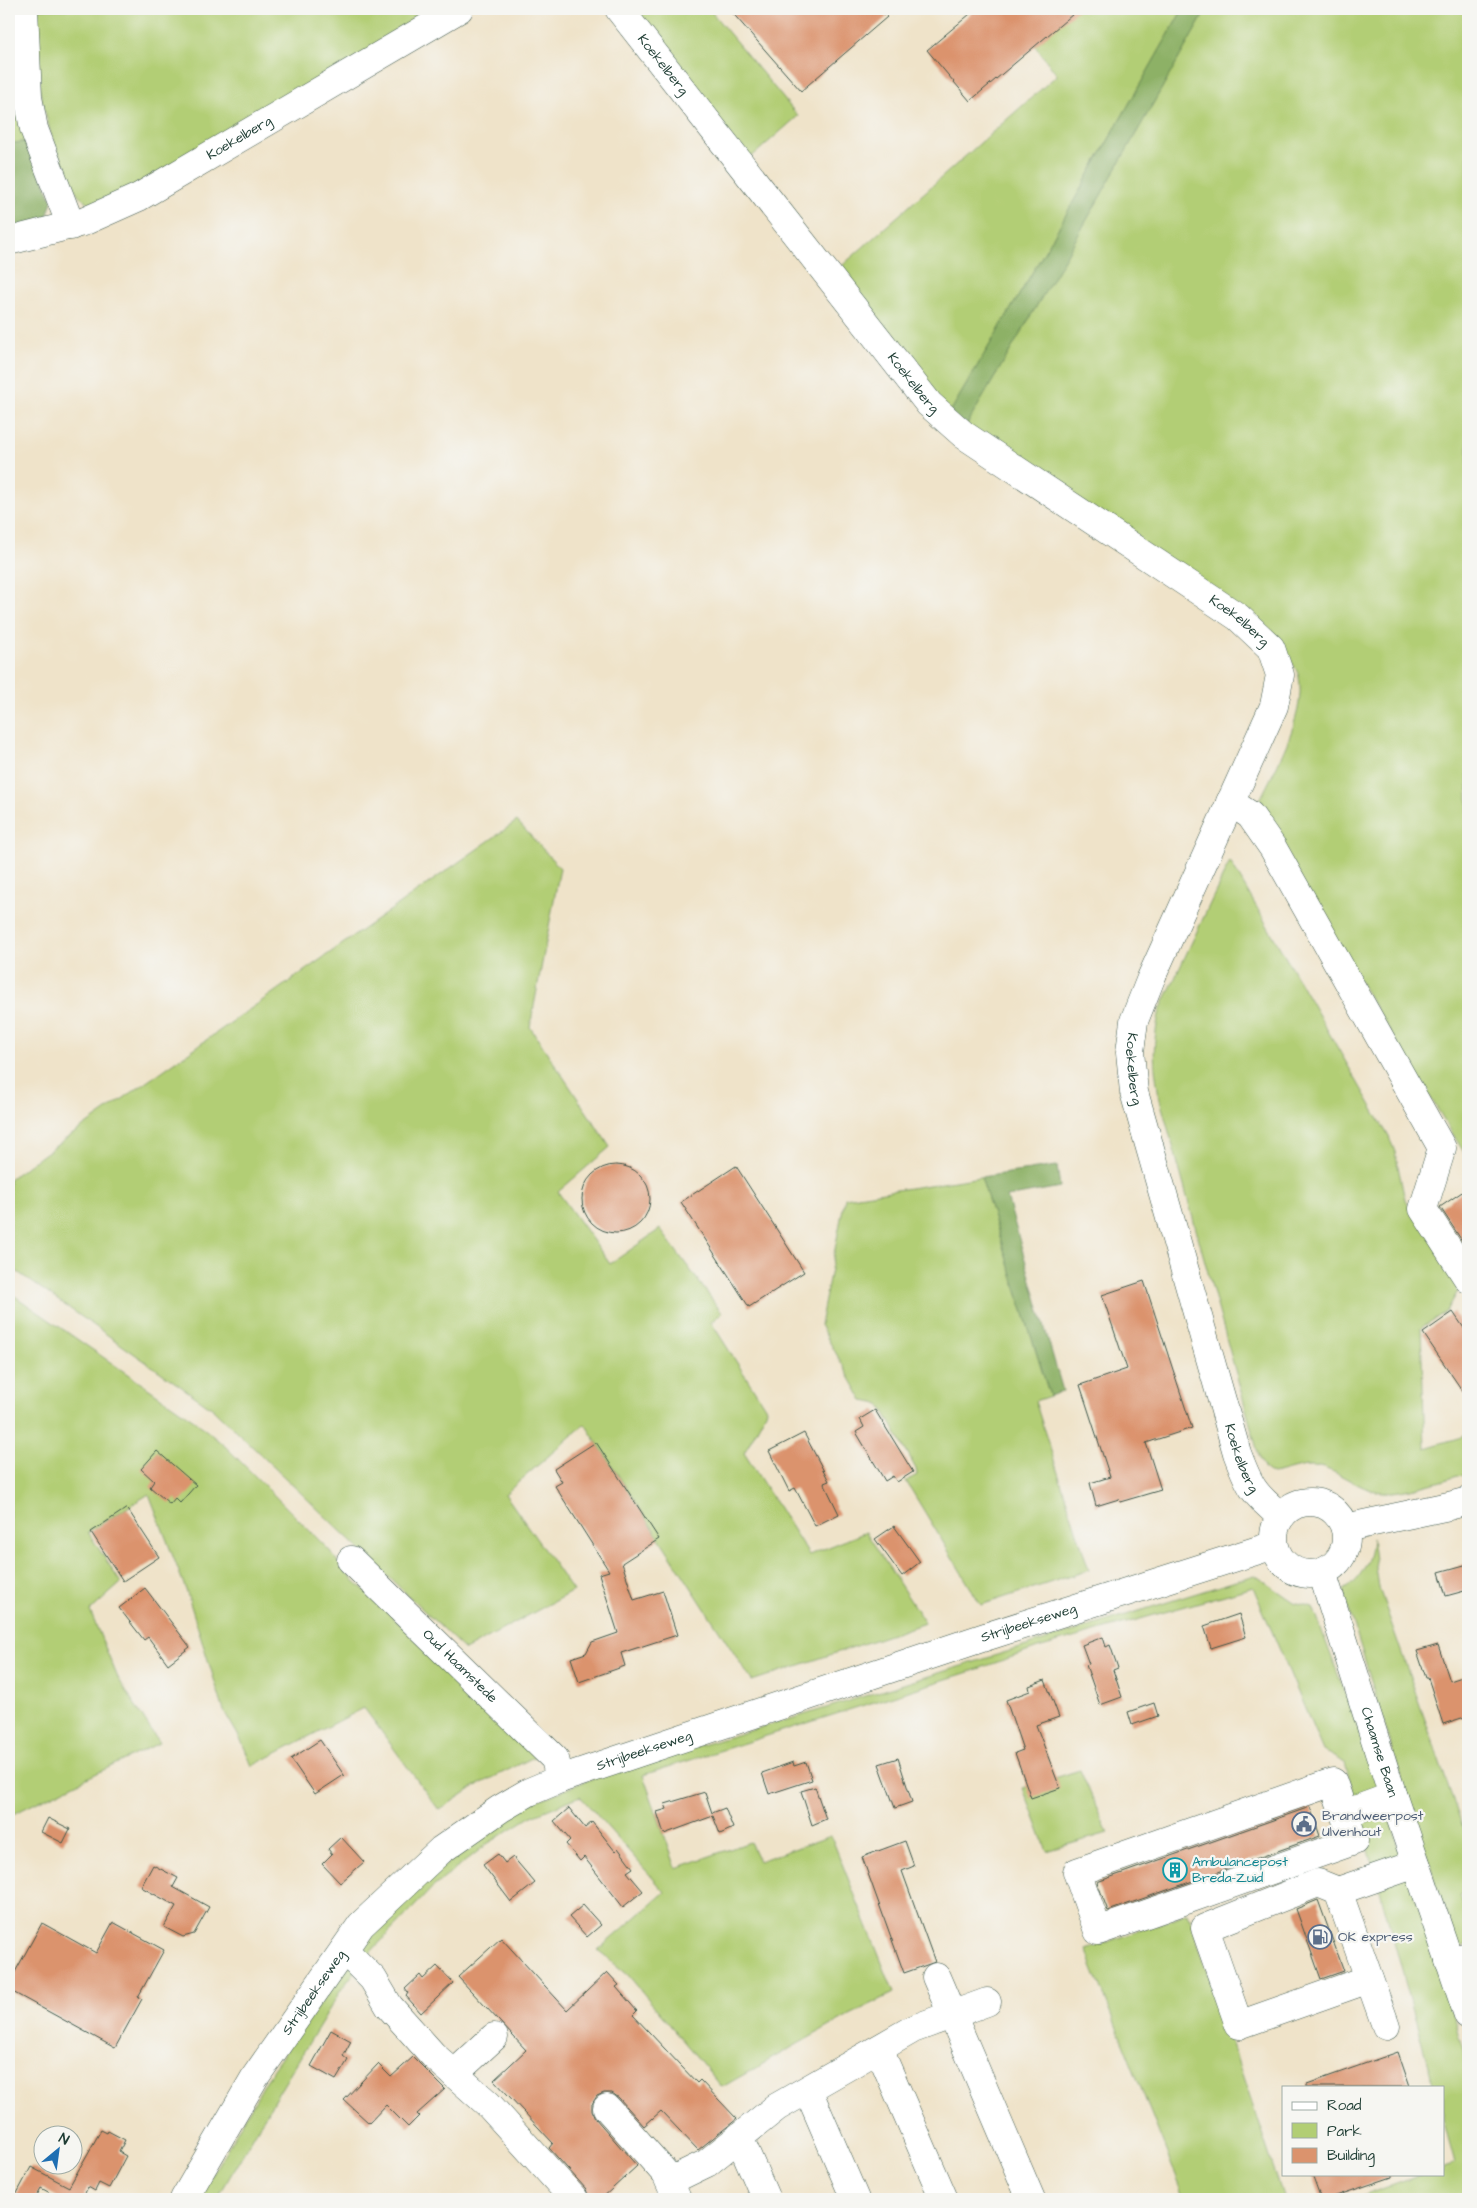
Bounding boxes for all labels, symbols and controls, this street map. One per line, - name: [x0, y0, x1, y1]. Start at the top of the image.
- street label: Koekelberg: [633, 30, 693, 100]
- street label: Koekelberg: [203, 111, 276, 165]
- street label: Koekelberg: [883, 349, 943, 418]
- street label: Koekelberg: [1205, 590, 1274, 651]
- street label: Koekelberg: [1120, 1031, 1147, 1107]
- street label: Koekelberg: [1219, 1421, 1263, 1497]
- street label: Strijbeekseweg: [978, 1599, 1079, 1648]
- street label: Oud Haamstede: [418, 1625, 502, 1708]
- street label: Chaamse Baan: [1355, 1705, 1403, 1800]
- street label: Strijbeekseweg: [594, 1726, 695, 1776]
- place label: Brandweerpost Ulvenhout: [1322, 1806, 1424, 1842]
- public building icon: Brandweerpost Ulvenhout: [1291, 1811, 1317, 1837]
- place label: Ambulancepost Breda-Zuid: [1192, 1852, 1288, 1888]
- building icon: Ambulancepost Breda-Zuid: [1162, 1857, 1188, 1883]
- fuel station icon: OK express: [1307, 1924, 1333, 1950]
- place label: OK express: [1338, 1927, 1413, 1947]
- street label: Strijbeekseweg: [277, 1946, 350, 2039]
- legend: [1282, 2086, 1444, 2176]
- text: Road: [1327, 2095, 1362, 2116]
- text: Park: [1327, 2121, 1362, 2142]
- north arrow: [32, 2126, 82, 2176]
- text: N: [55, 2129, 73, 2150]
- text: Building: [1327, 2145, 1375, 2167]

